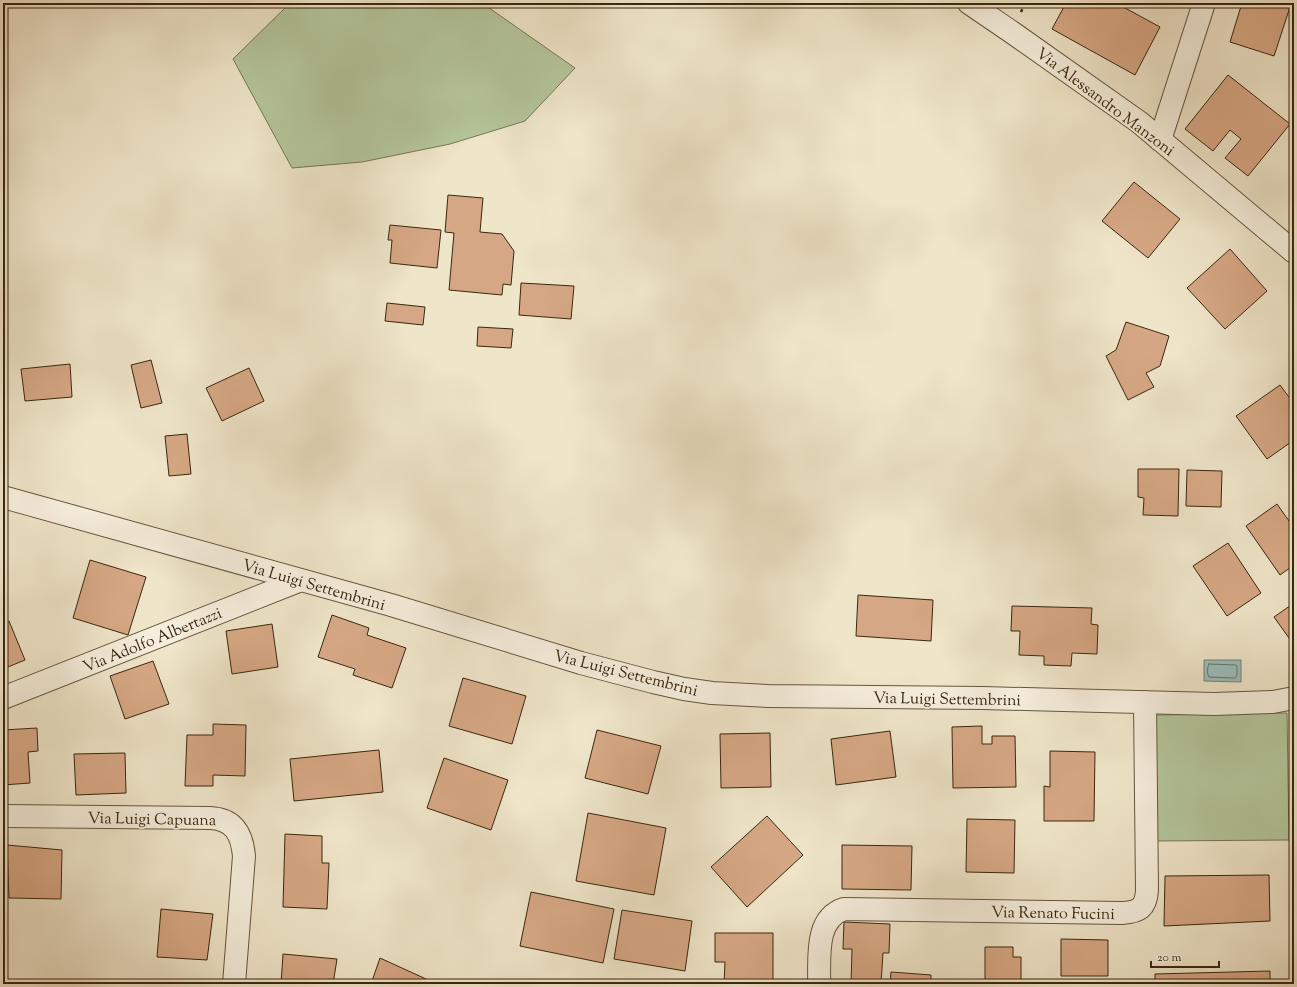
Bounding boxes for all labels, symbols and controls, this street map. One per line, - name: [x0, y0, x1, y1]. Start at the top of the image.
- street label: Via Alessandro Manzoni: [1030, 43, 1179, 163]
- street label: Via Luigi Settembrini: [239, 555, 388, 618]
- street label: Via Adolfo Albertazzi: [80, 603, 226, 680]
- street label: Via Luigi Settembrini: [551, 645, 700, 704]
- street label: Via Luigi Settembrini: [873, 688, 1022, 713]
- street label: Via Luigi Capuana: [87, 808, 217, 833]
- street label: Via Renato Fucini: [991, 902, 1115, 927]
- scale bar: [1151, 943, 1219, 969]
- text: 20 m: [1157, 949, 1182, 967]

